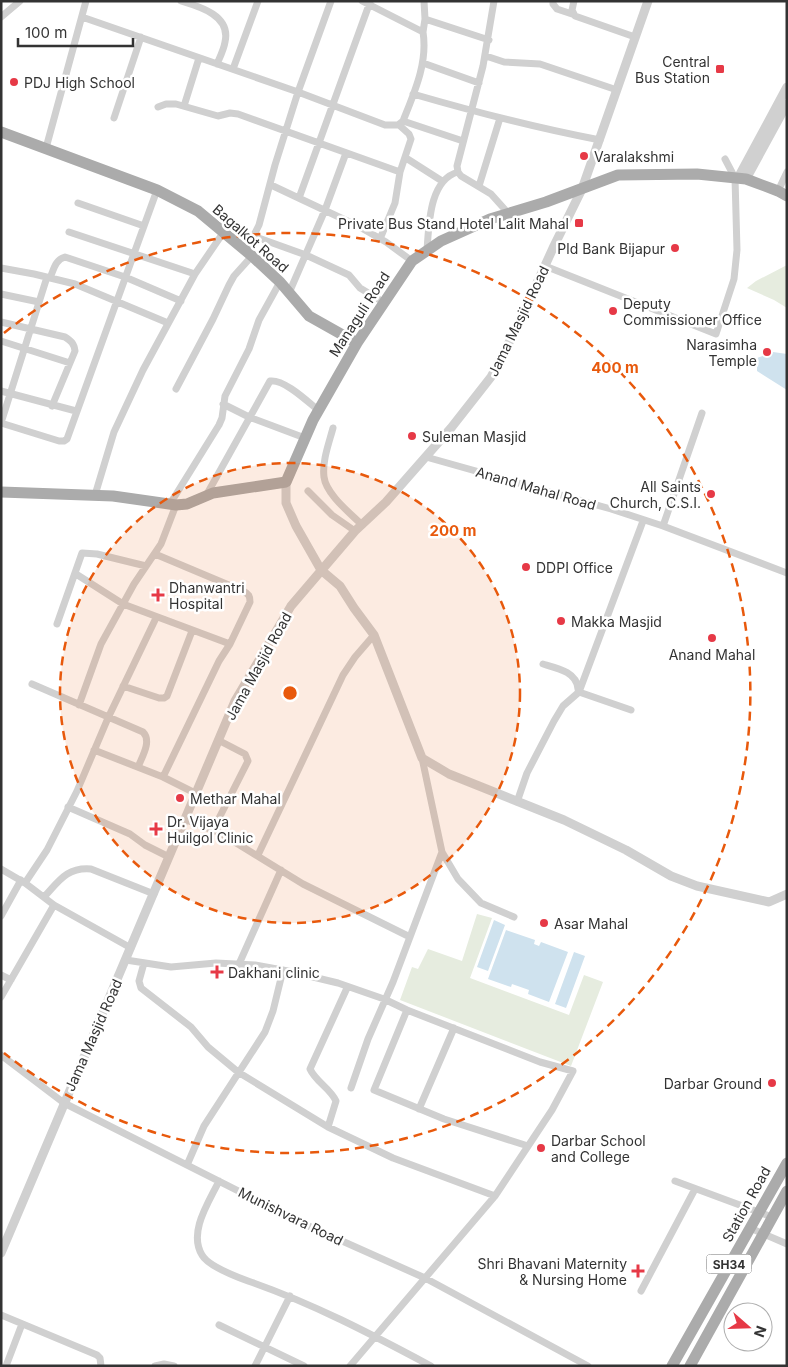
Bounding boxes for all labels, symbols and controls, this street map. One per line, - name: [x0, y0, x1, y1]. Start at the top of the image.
- scale bar: [18, 15, 132, 47]
- text: 100 m: [25, 23, 67, 42]
- place label: Central Bus Station: [635, 53, 710, 86]
- marker: Central Bus Station: [714, 63, 726, 75]
- place label: PDJ High School: [24, 74, 135, 91]
- marker: PDJ High School: [8, 76, 20, 88]
- place label: Varalakshmi: [594, 148, 674, 165]
- marker: Varalakshmi: [578, 150, 590, 162]
- street label: Bagalkot Road: [210, 200, 292, 276]
- place label: Private Bus Stand Hotel Lalit Mahal: [338, 215, 569, 232]
- marker: Private Bus Stand Hotel Lalit Mahal: [573, 217, 585, 229]
- place label: Pld Bank Bijapur: [557, 240, 665, 257]
- marker: Pld Bank Bijapur: [669, 242, 681, 254]
- street label: Jama Masjid Road: [484, 263, 552, 379]
- street label: Managuli Road: [325, 268, 393, 360]
- place label: Deputy Commissioner Office: [623, 295, 762, 328]
- marker: Deputy Commissioner Office: [607, 305, 619, 317]
- place label: Narasimha Temple: [686, 336, 757, 369]
- marker: Narasimha Temple: [761, 346, 773, 358]
- text: 400 m: [591, 358, 639, 377]
- place label: Suleman Masjid: [422, 428, 526, 445]
- marker: Suleman Masjid: [406, 430, 418, 442]
- street label: Anand Mahal Road: [474, 463, 598, 513]
- place label: All Saints Church, C.S.I.: [610, 478, 701, 511]
- marker: All Saints Church, C.S.I.: [705, 488, 717, 500]
- text: 200 m: [430, 521, 476, 540]
- place label: DDPI Office: [536, 559, 613, 576]
- marker: DDPI Office: [520, 561, 532, 573]
- place label: Dhanwantri Hospital: [169, 579, 245, 612]
- marker: Dhanwantri Hospital: [151, 588, 165, 602]
- street label: Jama Masjid Road: [221, 609, 295, 723]
- place label: Makka Masjid: [571, 613, 662, 630]
- marker: Makka Masjid: [555, 615, 567, 627]
- marker: Anand Mahal: [706, 632, 718, 644]
- place label: Anand Mahal: [669, 646, 755, 663]
- centre of rings: [281, 684, 299, 702]
- place label: Methar Mahal: [190, 790, 281, 807]
- marker: Methar Mahal: [174, 792, 186, 804]
- place label: Dr. Vijaya Huilgol Clinic: [167, 813, 253, 846]
- marker: Dr. Vijaya Huilgol Clinic: [149, 822, 163, 836]
- place label: Asar Mahal: [554, 915, 628, 932]
- marker: Asar Mahal: [538, 917, 550, 929]
- place label: Dakhani clinic: [228, 964, 320, 981]
- marker: Dakhani clinic: [210, 965, 224, 979]
- street label: Jama Masjid Road: [61, 976, 125, 1094]
- place label: Darbar Ground: [664, 1075, 762, 1092]
- marker: Darbar Ground: [766, 1077, 778, 1089]
- place label: Darbar School and College: [551, 1132, 646, 1165]
- marker: Darbar School and College: [535, 1142, 547, 1154]
- street label: Station Road: [718, 1163, 774, 1245]
- street label: Munishvara Road: [236, 1183, 346, 1249]
- road number: SH34: [706, 1254, 752, 1274]
- place label: Shri Bhavani Maternity & Nursing Home: [478, 1255, 627, 1288]
- marker: Shri Bhavani Maternity & Nursing Home: [631, 1264, 645, 1278]
- north arrow: [723, 1302, 773, 1352]
- text: N: [751, 1324, 770, 1340]

